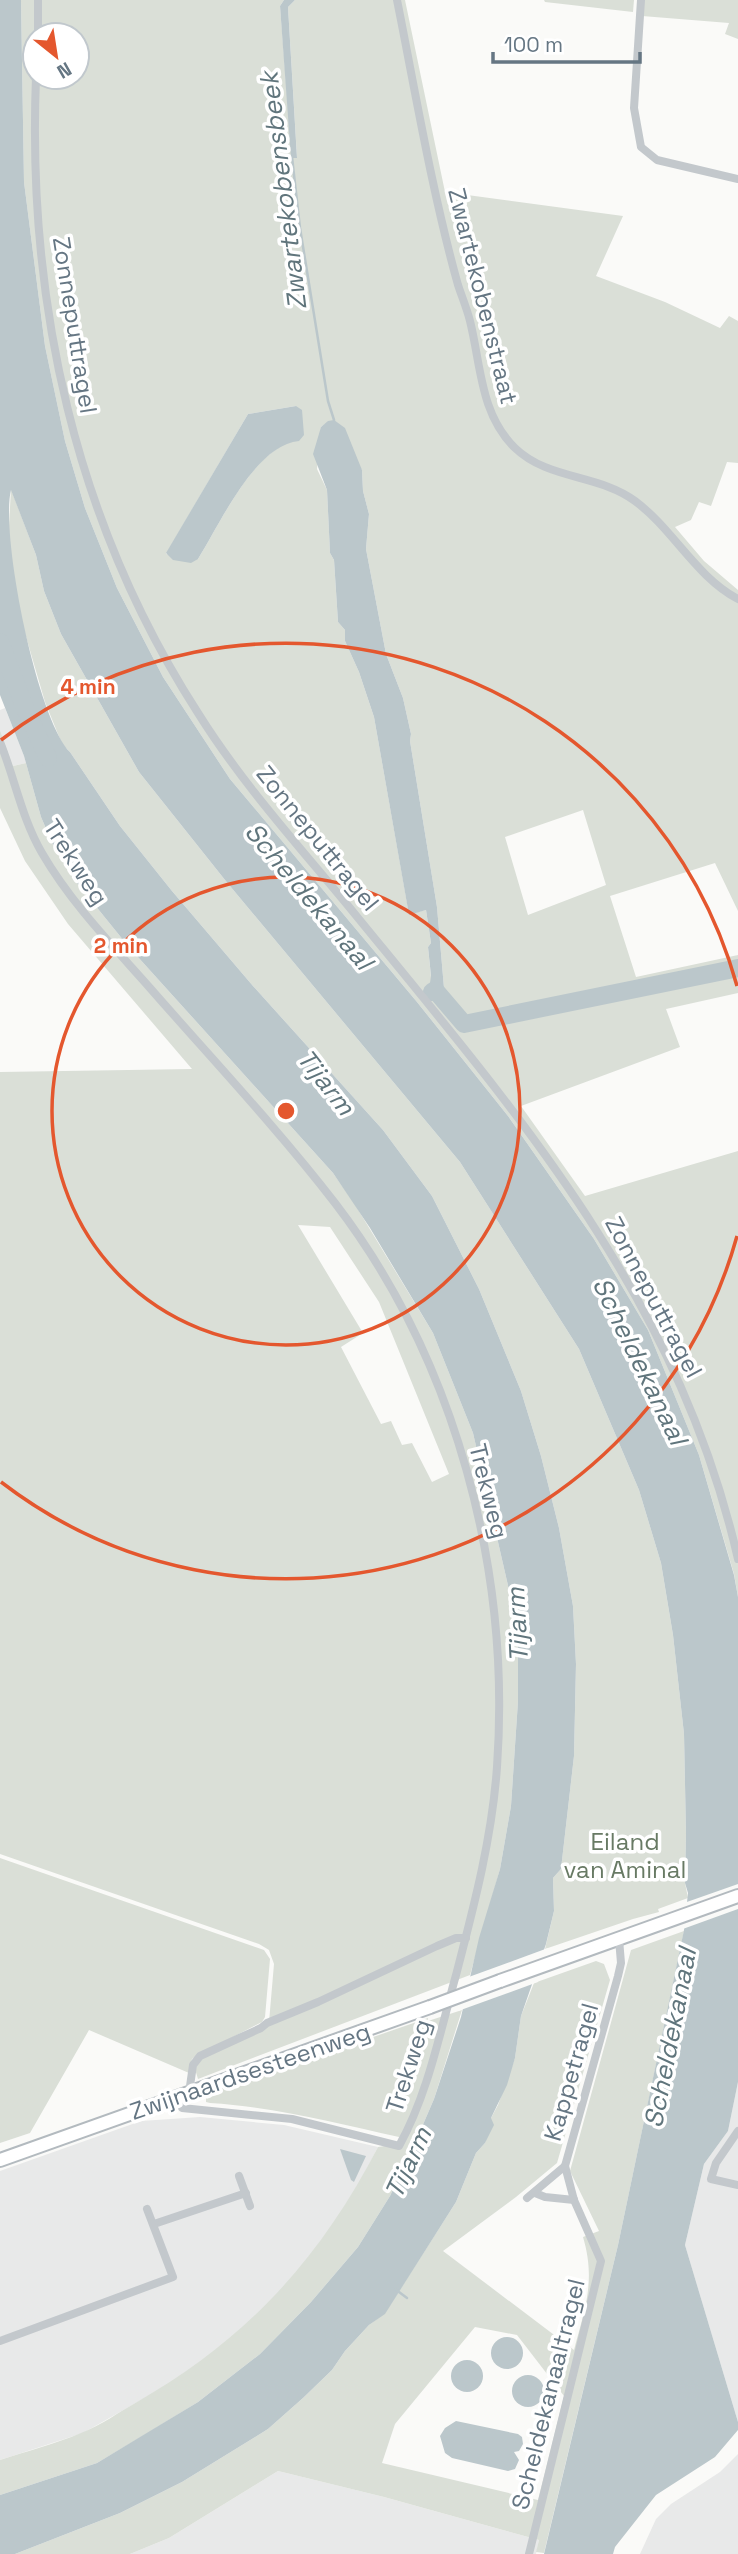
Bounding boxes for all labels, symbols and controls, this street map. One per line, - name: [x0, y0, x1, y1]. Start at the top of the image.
- north arrow: [21, 21, 91, 91]
- scale bar: [493, 21, 640, 65]
- text: 100 m: [504, 31, 563, 58]
- text: N: [52, 56, 76, 84]
- water label: Zwartekobensbeek: [251, 67, 314, 312]
- street label: Zwartekobenstraat: [441, 185, 525, 407]
- street label: Zonneputtragel: [46, 234, 104, 416]
- text: 4 min: [60, 673, 116, 700]
- street label: Zonneputtragel: [250, 759, 386, 917]
- street label: Trekweg: [37, 813, 115, 911]
- water label: Scheldekanaal: [237, 815, 382, 979]
- text: 2 min: [94, 932, 148, 959]
- water label: Tijarm: [290, 1042, 363, 1122]
- centre of rings: [274, 1099, 298, 1123]
- street label: Zonneputtragel: [598, 1211, 710, 1383]
- water label: Scheldekanaal: [585, 1272, 696, 1453]
- street label: Trekweg: [462, 1440, 516, 1542]
- water label: Tijarm: [498, 1586, 536, 1663]
- park label: Eiland van Aminal: [564, 1826, 686, 1885]
- water label: Scheldekanaal: [636, 1943, 705, 2131]
- street label: Kappetragel: [537, 2000, 605, 2144]
- street label: Zwijnaardsesteenweg: [126, 2015, 374, 2127]
- street label: Trekweg: [378, 2015, 438, 2117]
- water label: Tijarm: [377, 2121, 440, 2204]
- street label: Scheldekanaaltragel: [504, 2275, 592, 2513]

